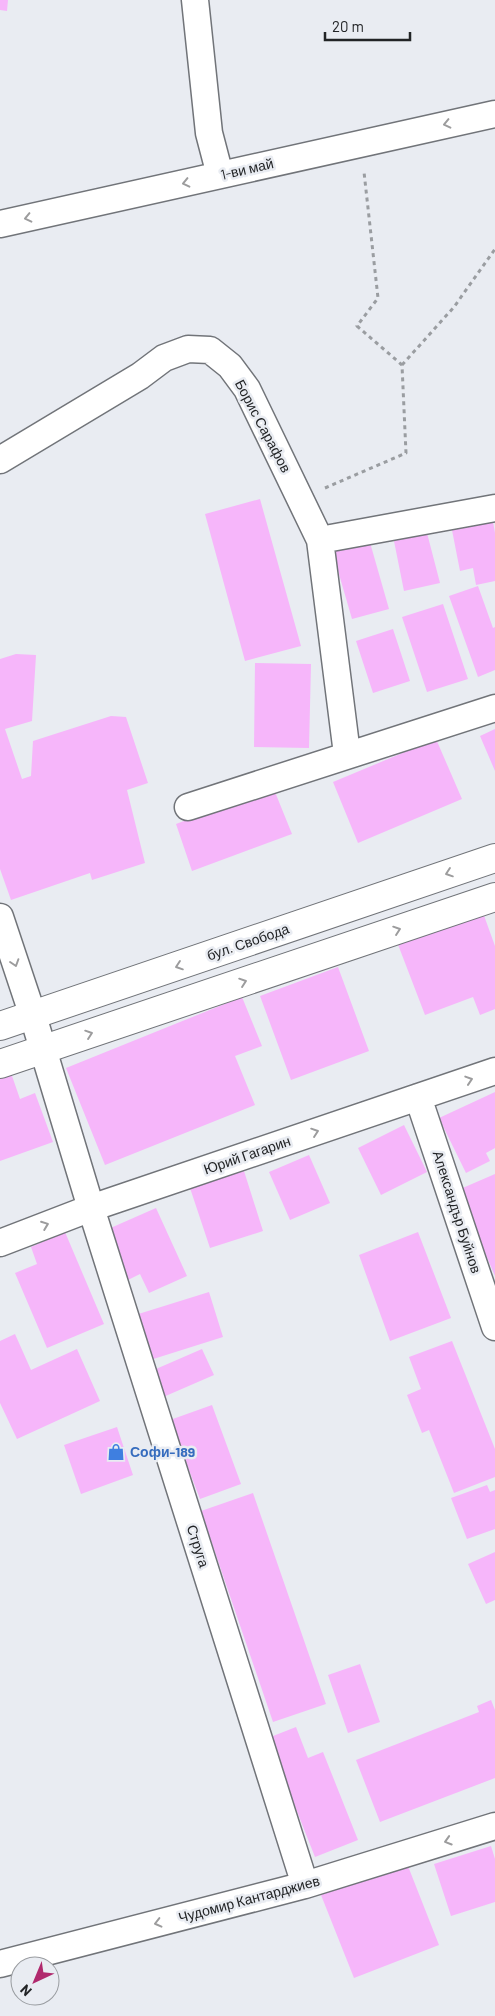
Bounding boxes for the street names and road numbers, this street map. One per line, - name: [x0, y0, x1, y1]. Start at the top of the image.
- street label: 1-ви май: [219, 154, 275, 183]
- street label: Борис Сарафов: [232, 376, 295, 475]
- street label: бул. Свобода: [204, 919, 291, 964]
- street label: Юрий Гагарин: [201, 1132, 293, 1177]
- street label: Александър Буйнов: [430, 1148, 485, 1275]
- street label: Струга: [184, 1522, 213, 1569]
- street label: Чудомир Кантарджиев: [176, 1871, 321, 1926]

